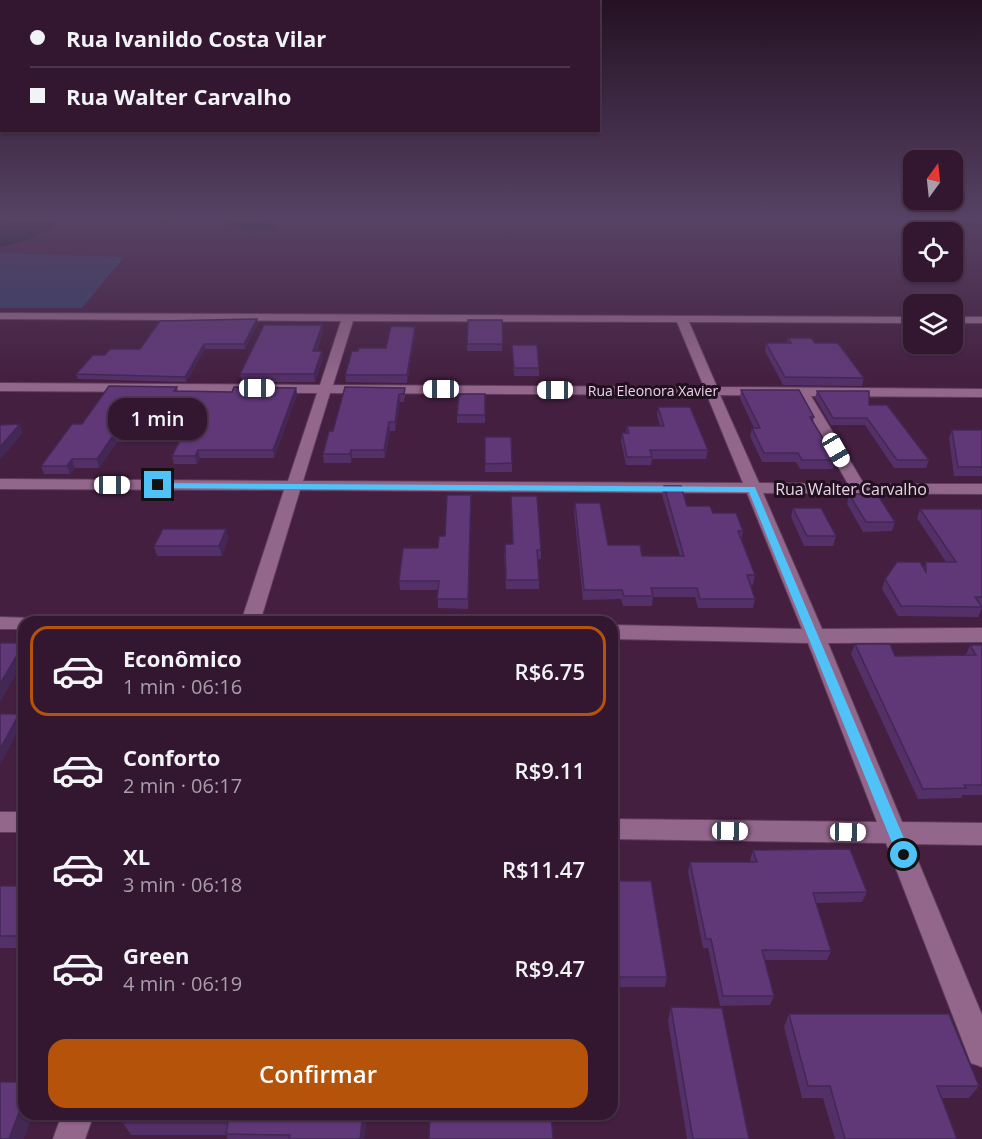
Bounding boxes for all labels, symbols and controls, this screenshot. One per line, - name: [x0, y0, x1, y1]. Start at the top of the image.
- text: Rua Ivanildo Costa Vilar: [66, 23, 326, 53]
- text: Rua Walter Carvalho: [66, 81, 291, 111]
- north arrow: [903, 150, 963, 210]
- map controls: [903, 150, 963, 354]
- button: locate: [903, 222, 963, 282]
- button: layers: [903, 294, 963, 354]
- car: [239, 379, 275, 397]
- car: [423, 380, 459, 398]
- car: [537, 381, 573, 399]
- street label: Rua Eleonora Xavier: [588, 381, 718, 400]
- callout: 1 min: [108, 398, 207, 440]
- text: 1 min: [131, 405, 185, 432]
- car: [819, 430, 853, 470]
- route end: [144, 471, 171, 498]
- car: [94, 476, 130, 494]
- street label: Rua Walter Carvalho: [775, 478, 927, 500]
- text: Econômico: [123, 643, 242, 673]
- icon: car: [51, 644, 105, 698]
- text: R$6.75: [515, 656, 585, 686]
- text: 1 min · 06:16: [123, 673, 242, 700]
- text: Conforto: [123, 742, 220, 772]
- icon: car: [51, 743, 105, 797]
- text: R$9.11: [515, 755, 585, 785]
- text: 2 min · 06:17: [123, 772, 242, 799]
- car: [712, 822, 748, 840]
- car: [830, 823, 866, 841]
- text: XL: [123, 841, 150, 871]
- route start: [890, 841, 917, 868]
- icon: car: [51, 842, 105, 896]
- text: R$11.47: [502, 854, 585, 884]
- text: 3 min · 06:18: [123, 871, 242, 898]
- text: Green: [123, 940, 189, 970]
- icon: car: [51, 941, 105, 995]
- text: R$9.47: [515, 953, 585, 983]
- text: 4 min · 06:19: [123, 970, 242, 997]
- button: Confirmar: [48, 1039, 588, 1108]

